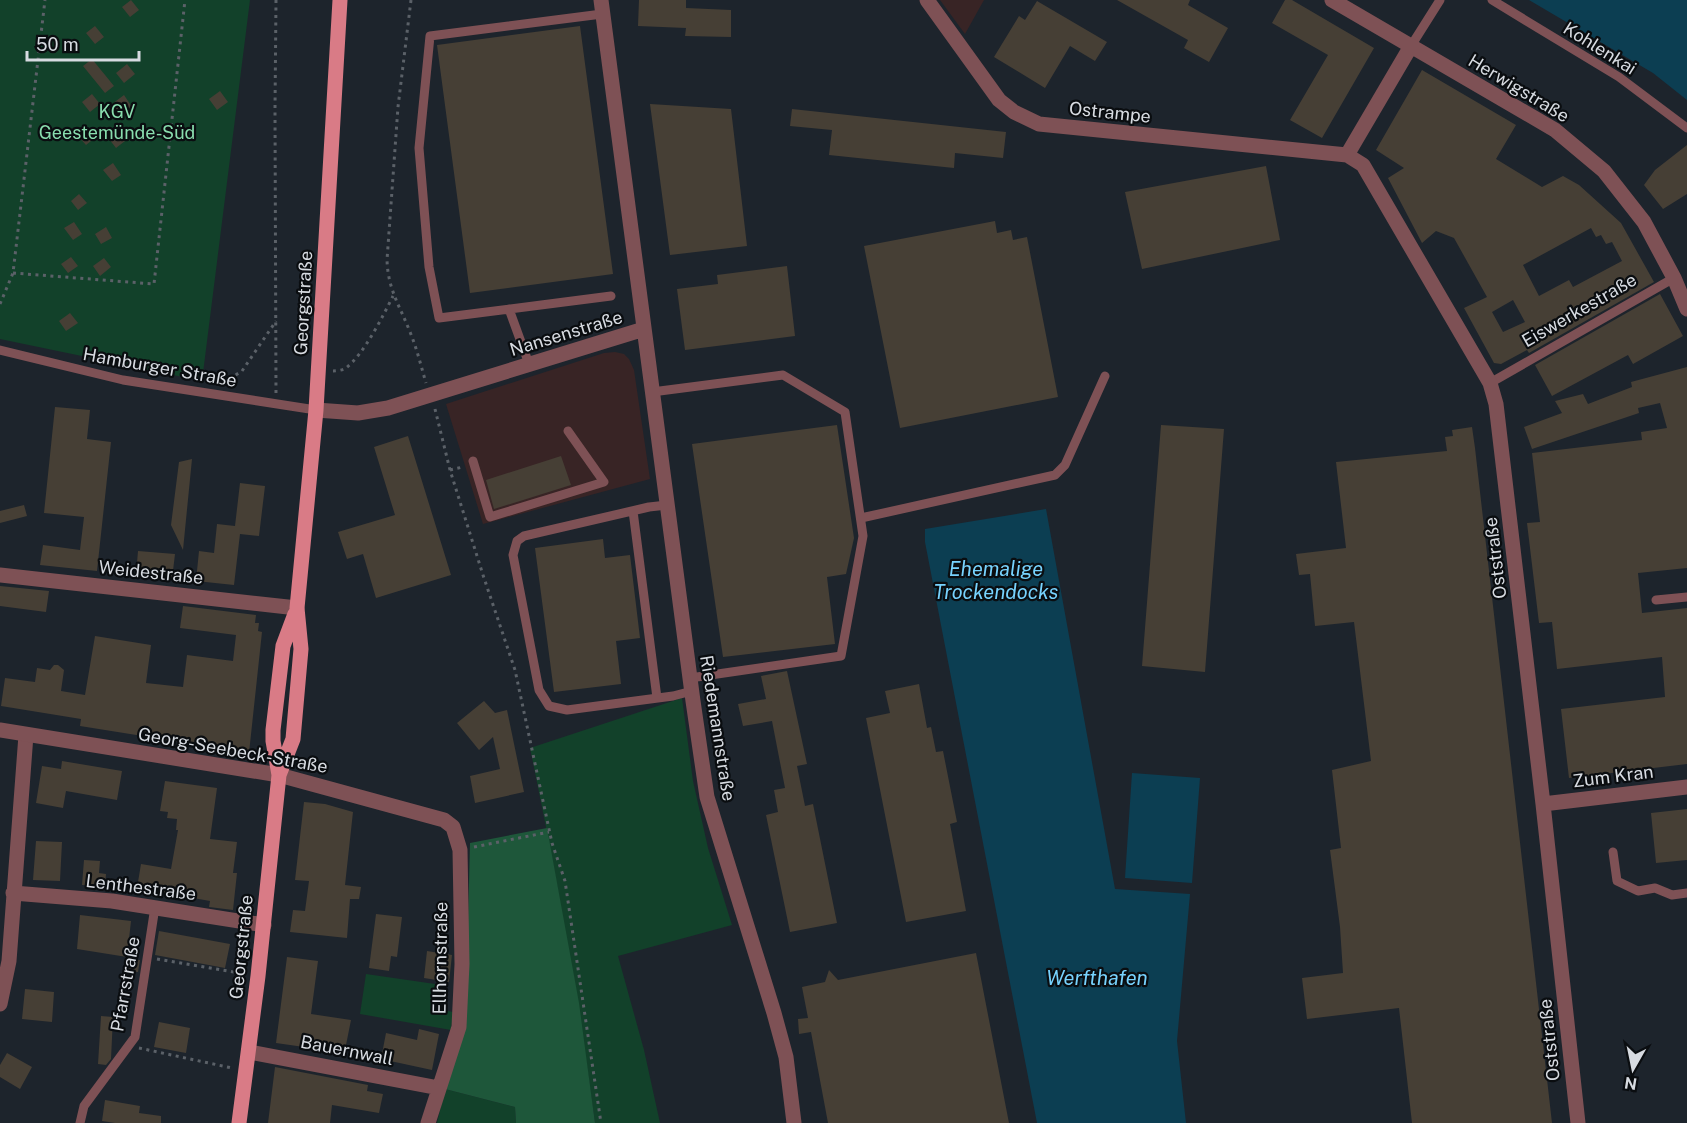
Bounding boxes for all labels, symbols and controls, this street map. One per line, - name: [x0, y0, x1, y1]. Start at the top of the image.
- street label: Kohlenkai: [1560, 17, 1640, 79]
- scale bar: [27, 24, 140, 62]
- text: 50 m: [36, 34, 79, 55]
- street label: Herwigstraße: [1465, 50, 1573, 126]
- street label: Ostrampe: [1068, 97, 1152, 127]
- park label: KGV Geestemünde-Süd: [39, 101, 195, 143]
- street label: Georgstraße: [290, 250, 316, 356]
- street label: Eiswerkestraße: [1518, 269, 1640, 351]
- street label: Nansenstraße: [507, 306, 625, 360]
- street label: Hamburger Straße: [81, 343, 239, 391]
- street label: Oststraße: [1480, 516, 1510, 600]
- street label: Weidestraße: [98, 556, 204, 588]
- water label: Ehemalige Trockendocks: [934, 557, 1059, 604]
- street label: Riedemannstraße: [696, 654, 740, 802]
- street label: Georg-Seebeck-Straße: [136, 723, 330, 777]
- street label: Zum Kran: [1571, 761, 1655, 791]
- street label: Lenthestraße: [85, 870, 197, 904]
- street label: Georgstraße: [225, 894, 257, 1000]
- street label: Ellhornstraße: [429, 901, 451, 1015]
- street label: Pfarrstraße: [106, 935, 144, 1033]
- water label: Werfthafen: [1046, 966, 1148, 990]
- street label: Oststraße: [1534, 998, 1564, 1082]
- street label: Bauernwall: [299, 1031, 395, 1069]
- north arrow: [1603, 1039, 1663, 1099]
- text: N: [1623, 1073, 1638, 1094]

